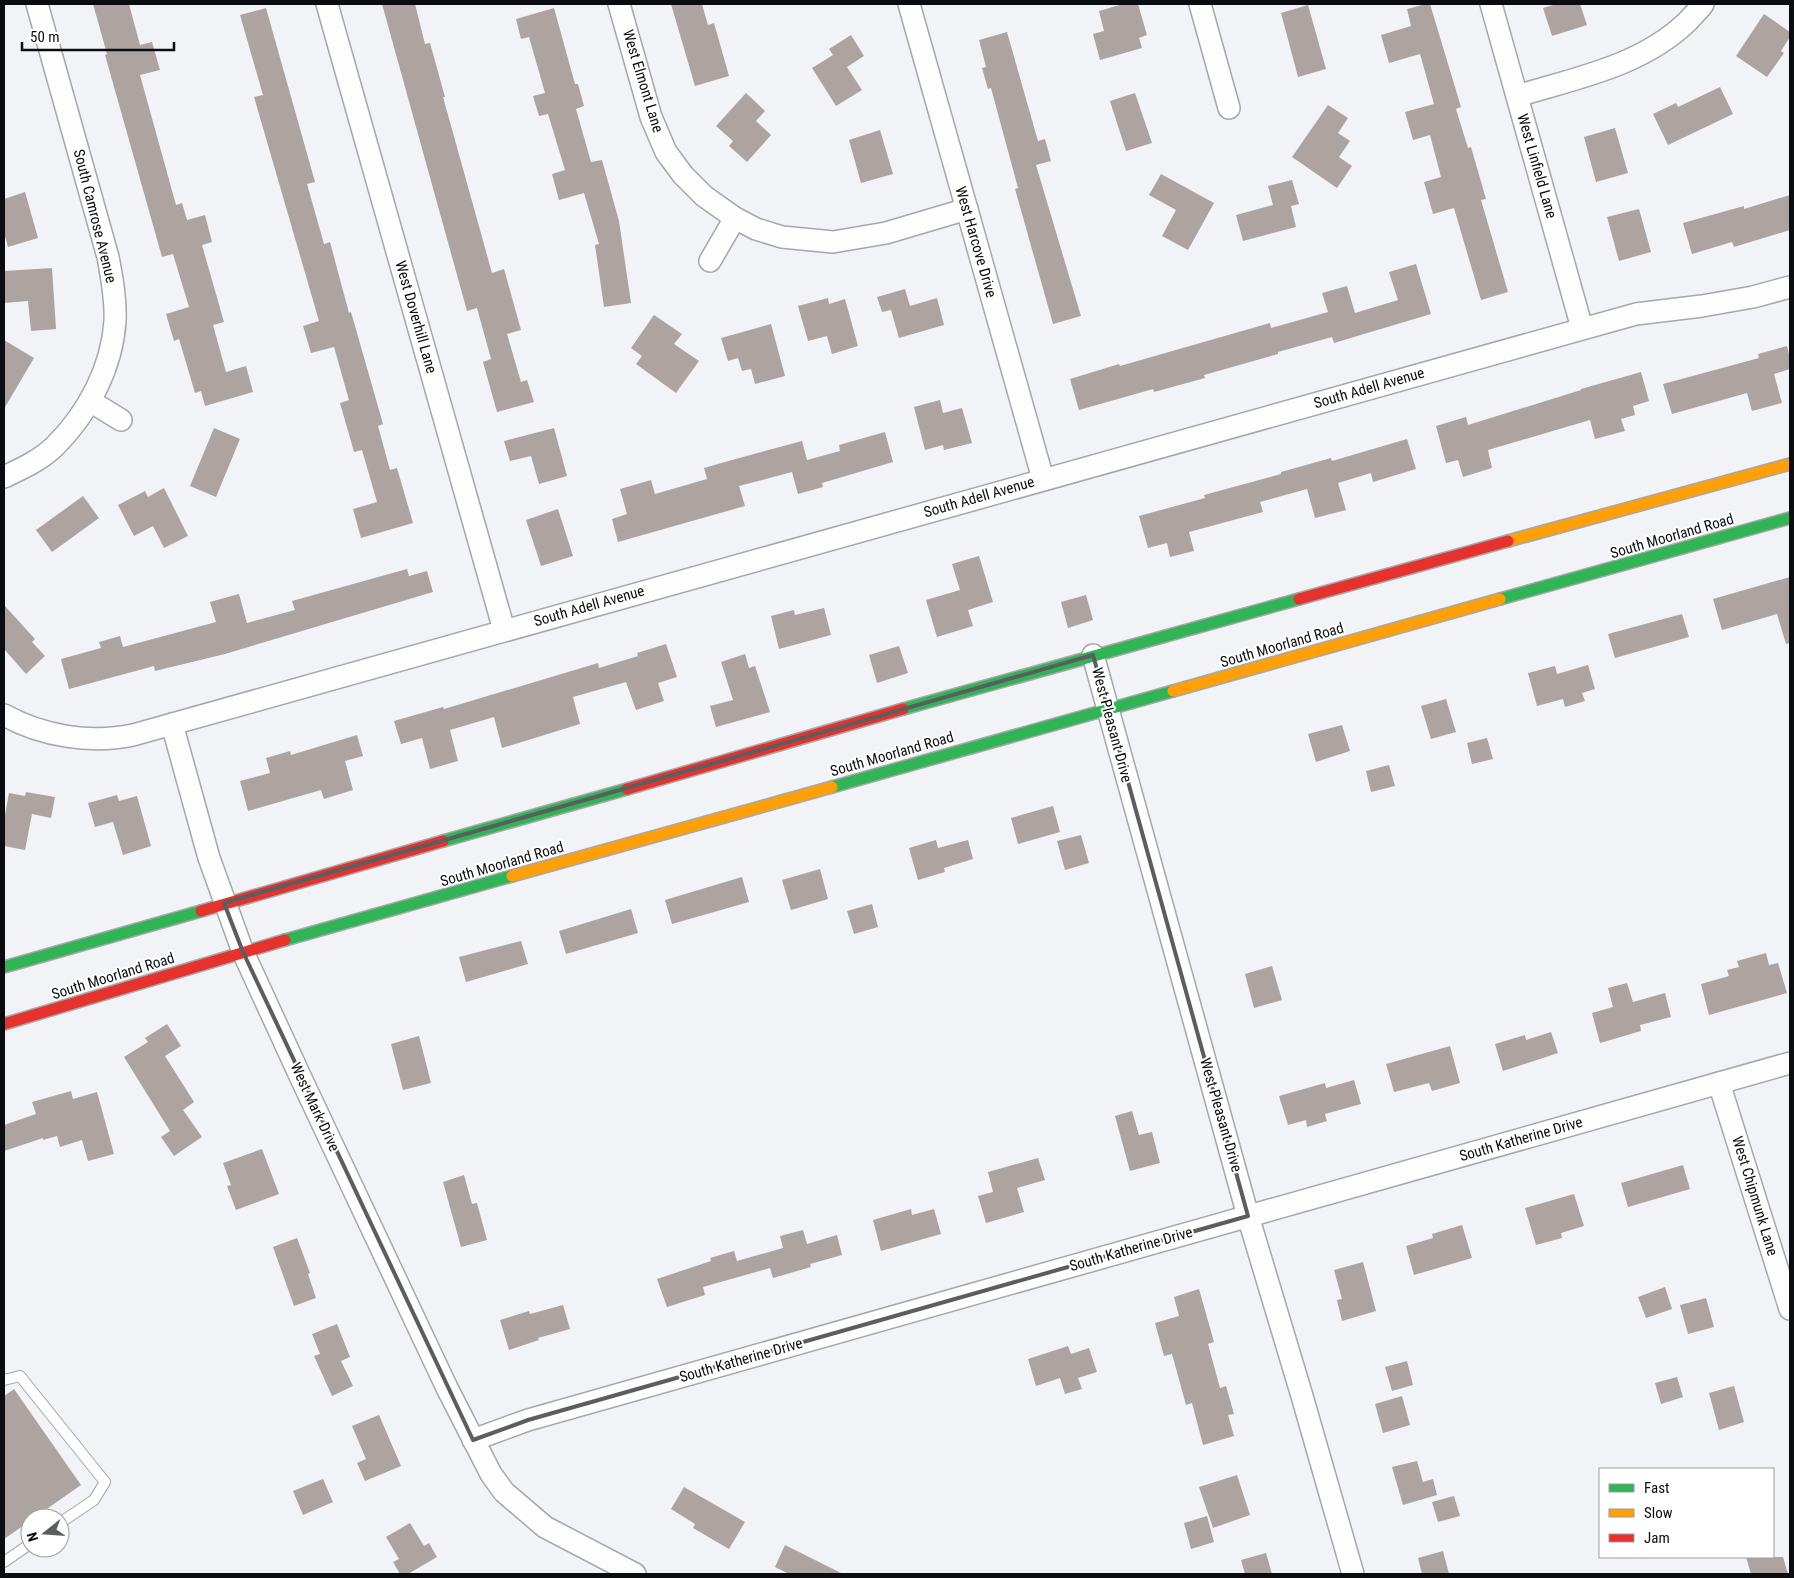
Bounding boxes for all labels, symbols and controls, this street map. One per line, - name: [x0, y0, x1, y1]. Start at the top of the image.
- scale bar: [22, 20, 175, 52]
- street label: West Elmont Lane: [619, 27, 667, 135]
- text: 50 m: [30, 28, 60, 46]
- street label: West Linfield Lane: [1513, 112, 1561, 220]
- street label: South Camrose Avenue: [70, 147, 120, 285]
- street label: West Harcove Drive: [952, 184, 1000, 300]
- street label: West Doverhill Lane: [391, 259, 441, 375]
- street label: South Adell Avenue: [1312, 364, 1426, 412]
- street label: South Adell Avenue: [922, 473, 1036, 521]
- street label: South Moorland Road: [1608, 510, 1736, 562]
- street label: South Adell Avenue: [532, 582, 646, 630]
- street label: South Moorland Road: [1218, 619, 1346, 671]
- street label: West Pleasant Drive: [1088, 666, 1136, 784]
- street label: South Moorland Road: [828, 728, 956, 780]
- street label: South Moorland Road: [438, 838, 566, 890]
- street label: South Moorland Road: [49, 949, 177, 1003]
- street label: West Pleasant Drive: [1196, 1056, 1246, 1174]
- street label: West Mark Drive: [287, 1060, 343, 1154]
- street label: South Katherine Drive: [1457, 1113, 1585, 1165]
- street label: West Chipmunk Lane: [1728, 1134, 1782, 1258]
- street label: South Katherine Drive: [1067, 1223, 1195, 1275]
- street label: South Katherine Drive: [677, 1334, 805, 1386]
- legend: [1599, 1468, 1774, 1558]
- text: Fast: [1644, 1479, 1669, 1497]
- text: Slow: [1644, 1504, 1673, 1522]
- north arrow: [20, 1508, 70, 1558]
- text: Jam: [1644, 1529, 1670, 1547]
- text: N: [24, 1530, 41, 1543]

